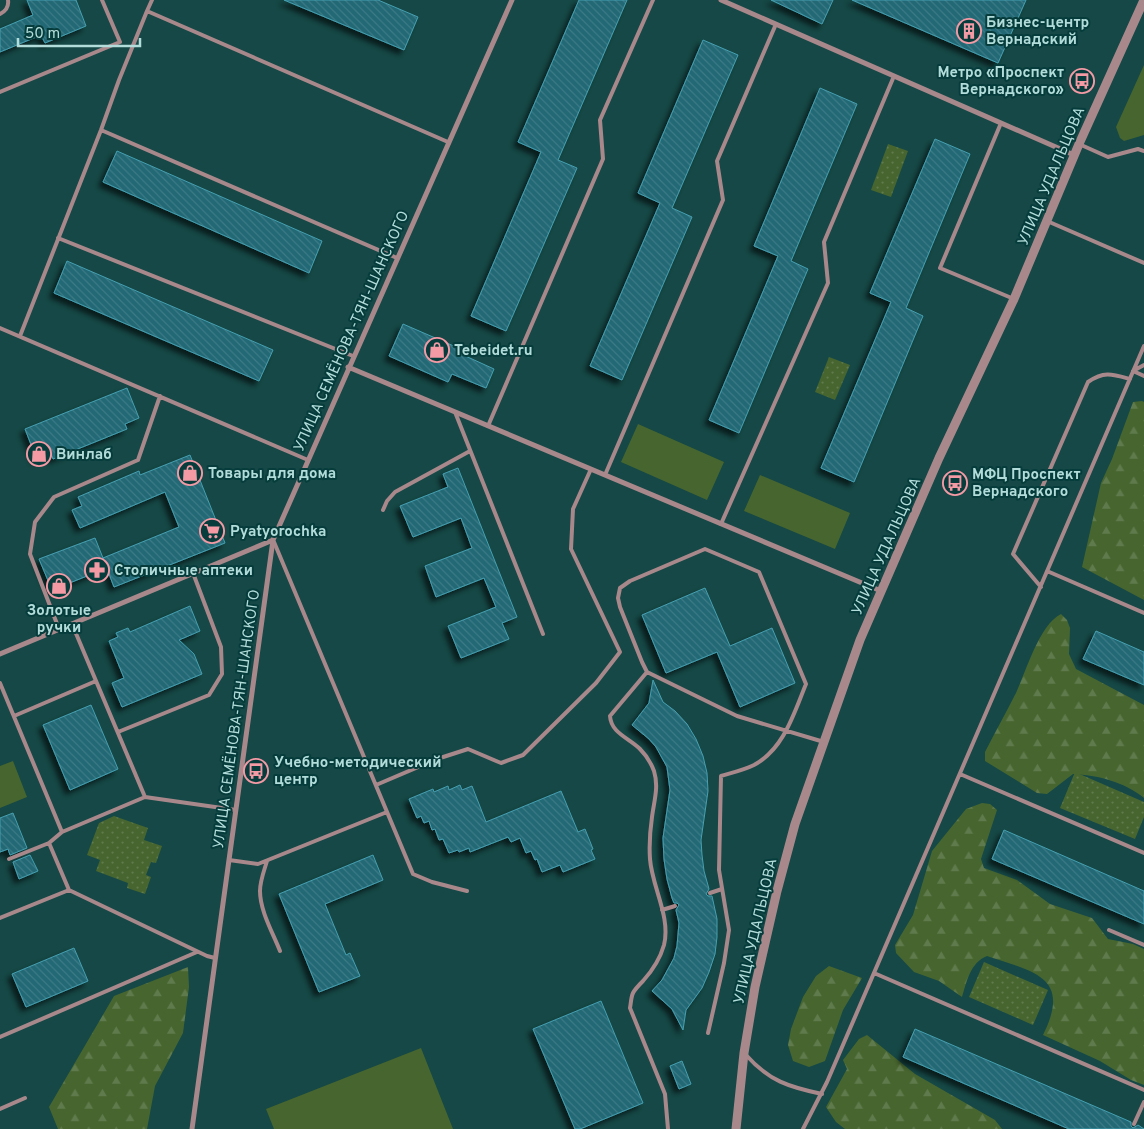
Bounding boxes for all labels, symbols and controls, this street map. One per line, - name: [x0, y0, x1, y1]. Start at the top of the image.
- place label: Бизнес-центр Вернадский: [986, 14, 1089, 50]
- scale bar: [18, 15, 140, 47]
- building icon: Бизнес-центр Вернадский: [956, 18, 982, 44]
- text: 50 m: [25, 25, 60, 44]
- place label: Метро «Проспект Вернадского»: [937, 64, 1064, 100]
- bus stop icon: Метро «Проспект Вернадского»: [1069, 68, 1095, 94]
- street label: УЛИЦА УДАЛЬЦОВА: [1015, 104, 1090, 249]
- street label: УЛИЦА СЕМЁНОВА-ТЯН-ШАНСКОГО: [290, 208, 414, 455]
- shop icon: Tebeidet.ru: [424, 337, 450, 363]
- place label: Tebeidet.ru: [454, 342, 533, 361]
- shop icon: Винлаб: [26, 441, 52, 467]
- place label: Винлаб: [56, 446, 112, 465]
- shop icon: Товары для дома: [177, 460, 203, 486]
- place label: Товары для дома: [208, 465, 336, 484]
- place label: МФЦ Проспект Вернадского: [972, 466, 1081, 502]
- bus stop icon: МФЦ Проспект Вернадского: [942, 470, 968, 496]
- street label: УЛИЦА УДАЛЬЦОВА: [848, 475, 926, 619]
- supermarket icon: Pyatyorochka: [199, 518, 225, 544]
- place label: Pyatyorochka: [230, 523, 326, 542]
- pharmacy icon: Столичные аптеки: [84, 557, 110, 583]
- place label: Столичные аптеки: [114, 562, 253, 581]
- shop icon: Золотые ручки: [46, 573, 72, 599]
- street label: УЛИЦА СЕМЁНОВА-ТЯН-ШАНСКОГО: [209, 588, 265, 850]
- place label: Золотые ручки: [27, 602, 91, 638]
- place label: Учебно-методический центр: [274, 754, 441, 790]
- bus stop icon: Учебно-методический центр: [243, 758, 269, 784]
- street label: УЛИЦА УДАЛЬЦОВА: [730, 857, 782, 1006]

